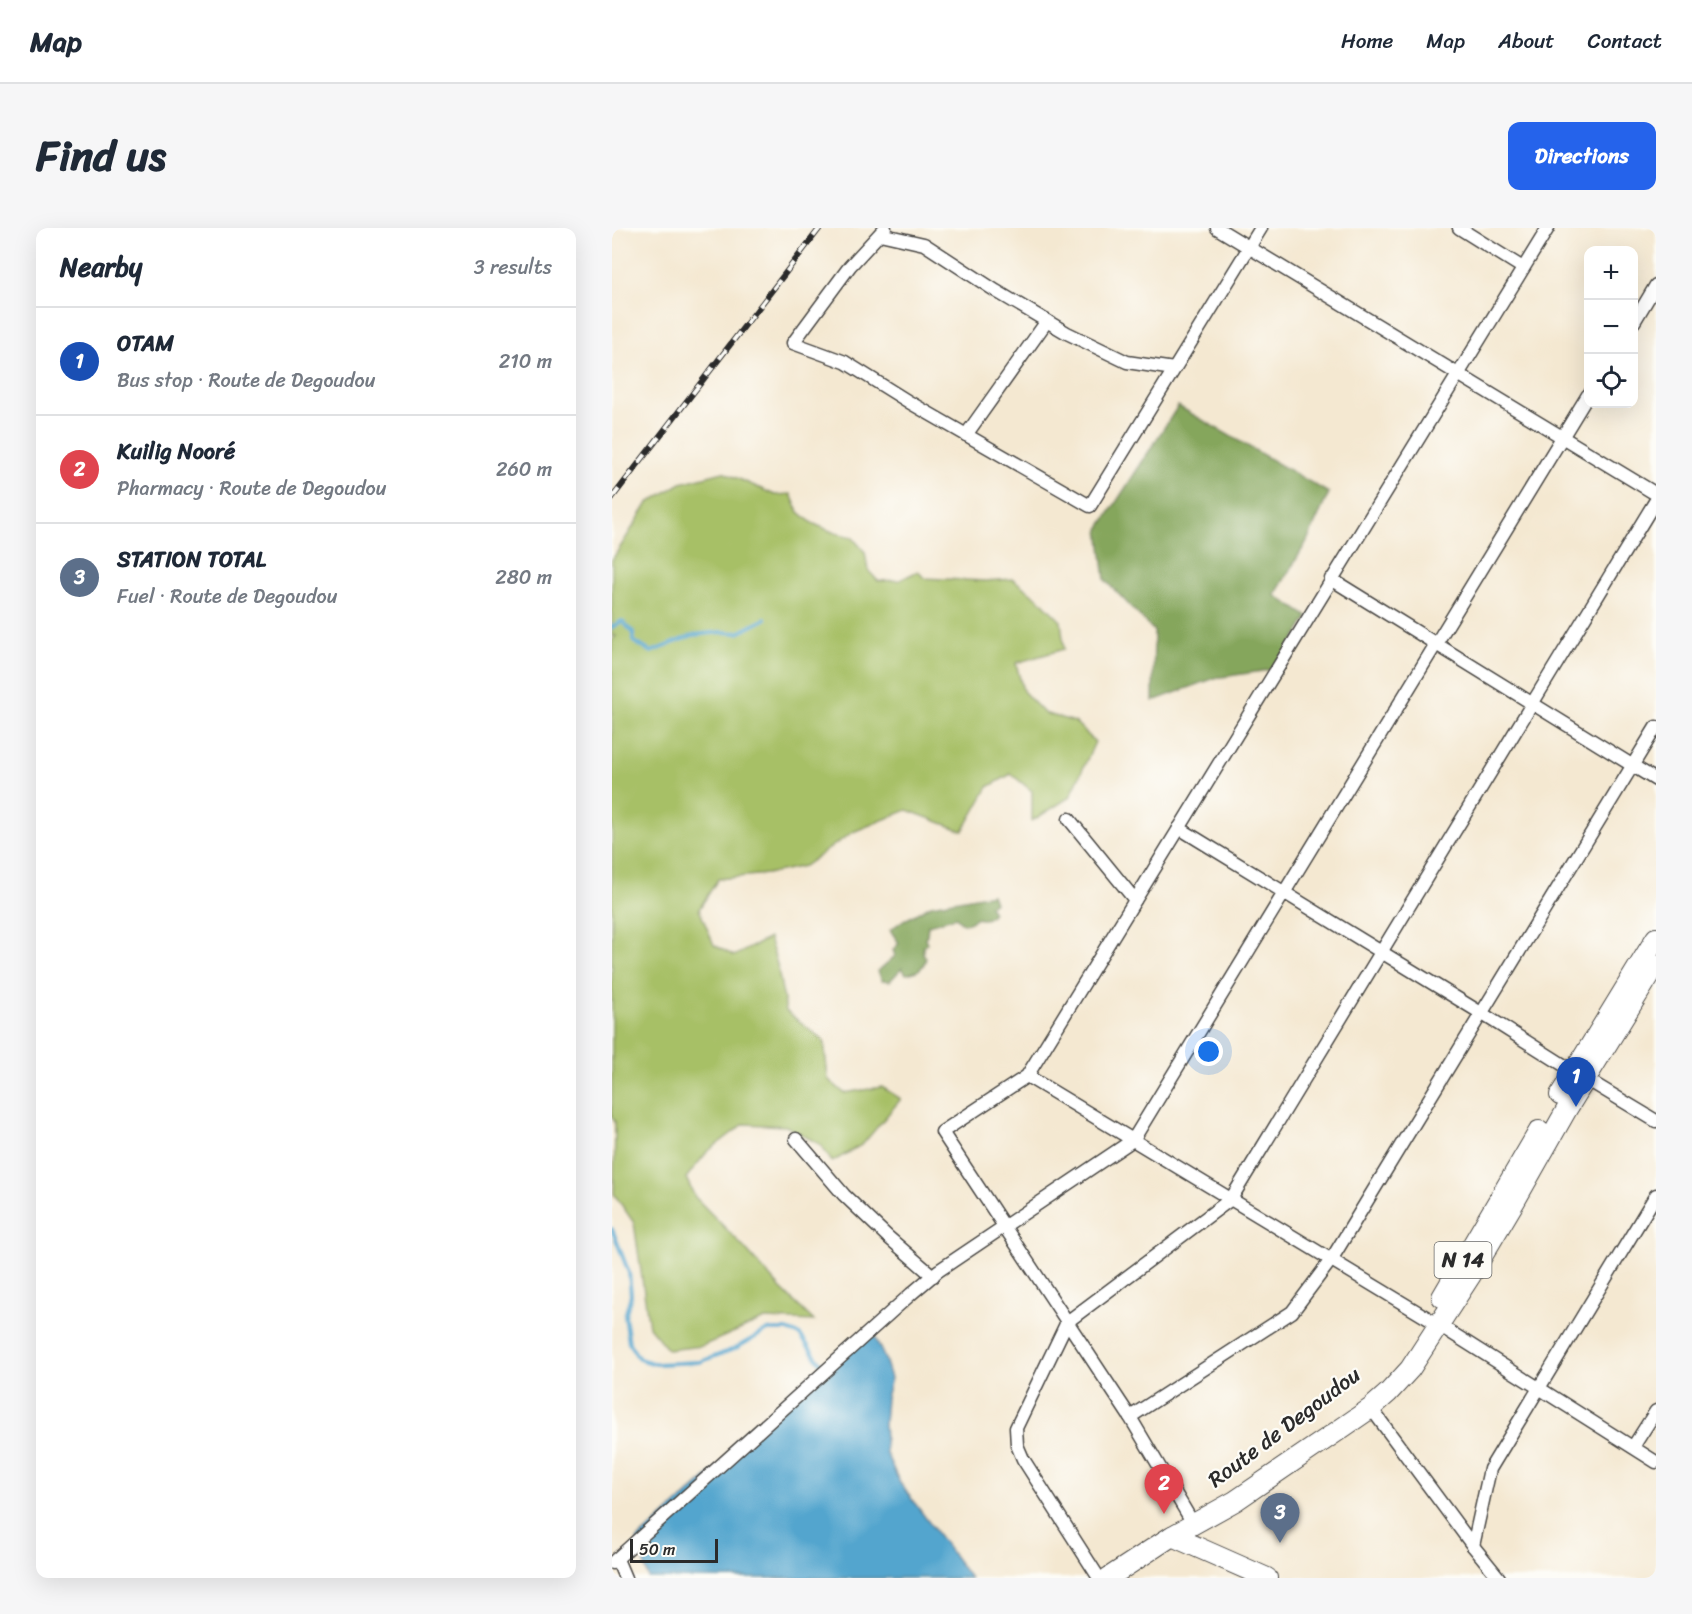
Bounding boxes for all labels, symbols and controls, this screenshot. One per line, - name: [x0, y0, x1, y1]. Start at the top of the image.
- text: Map: [30, 17, 82, 66]
- text: Home: [1341, 22, 1393, 60]
- text: Map: [1426, 22, 1465, 60]
- text: About: [1498, 22, 1555, 60]
- text: Contact: [1588, 22, 1662, 60]
- text: Find us: [36, 119, 166, 193]
- button: Directions: [1508, 122, 1656, 190]
- text: Nearby: [60, 244, 142, 290]
- map controls: [1584, 246, 1638, 408]
- button: +: [1584, 246, 1638, 300]
- text: 3 results: [474, 250, 552, 285]
- button: −: [1584, 300, 1638, 354]
- text: OTAM: [117, 324, 174, 363]
- text: 1: [75, 344, 84, 379]
- text: 210 m: [499, 344, 552, 379]
- button: locate: [1584, 354, 1638, 408]
- text: Bus stop · Route de Degoudou: [117, 363, 375, 398]
- text: Kuilig Nooré: [117, 432, 235, 471]
- text: 2: [74, 452, 85, 487]
- text: 260 m: [496, 452, 552, 487]
- text: Pharmacy · Route de Degoudou: [117, 471, 386, 506]
- text: STATION TOTAL: [117, 540, 266, 579]
- text: 3: [74, 560, 85, 595]
- text: 280 m: [495, 560, 552, 595]
- text: Fuel · Route de Degoudou: [117, 579, 337, 614]
- your location: [1194, 1037, 1223, 1066]
- pin: 1: [1556, 1058, 1596, 1107]
- road number: N 14: [1434, 1242, 1492, 1278]
- street label: Route de Degoudou: [1199, 1356, 1369, 1498]
- pin: 2: [1144, 1464, 1184, 1514]
- pin: 3: [1260, 1494, 1300, 1543]
- text: 50 m: [639, 1535, 675, 1564]
- scale bar: [630, 1536, 718, 1564]

